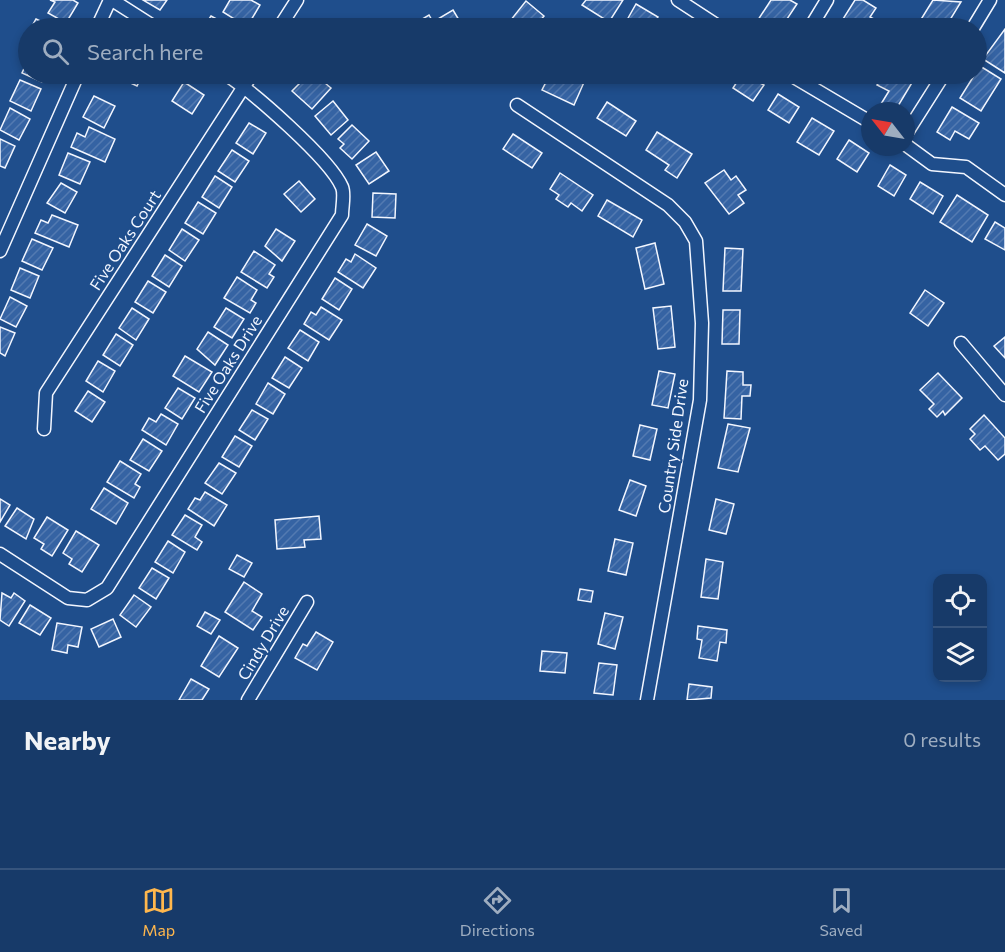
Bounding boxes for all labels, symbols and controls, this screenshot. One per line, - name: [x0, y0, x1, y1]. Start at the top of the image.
- search box: [18, 18, 987, 84]
- icon: search: [39, 35, 72, 68]
- text: Search here: [87, 38, 203, 65]
- north arrow: [861, 102, 915, 156]
- street label: Five Oaks Court: [85, 186, 164, 293]
- street label: Five Oaks Drive: [190, 311, 265, 416]
- street label: Country Side Drive: [654, 377, 691, 514]
- map controls: [933, 574, 987, 682]
- button: locate: [933, 574, 987, 628]
- street label: Cindy Drive: [233, 602, 292, 683]
- button: layers: [933, 628, 987, 682]
- text: Nearby: [24, 724, 111, 755]
- text: 0 results: [903, 727, 981, 751]
- tab: Map: [142, 884, 175, 939]
- tab: Directions: [460, 884, 535, 939]
- tab: Saved: [819, 884, 863, 939]

